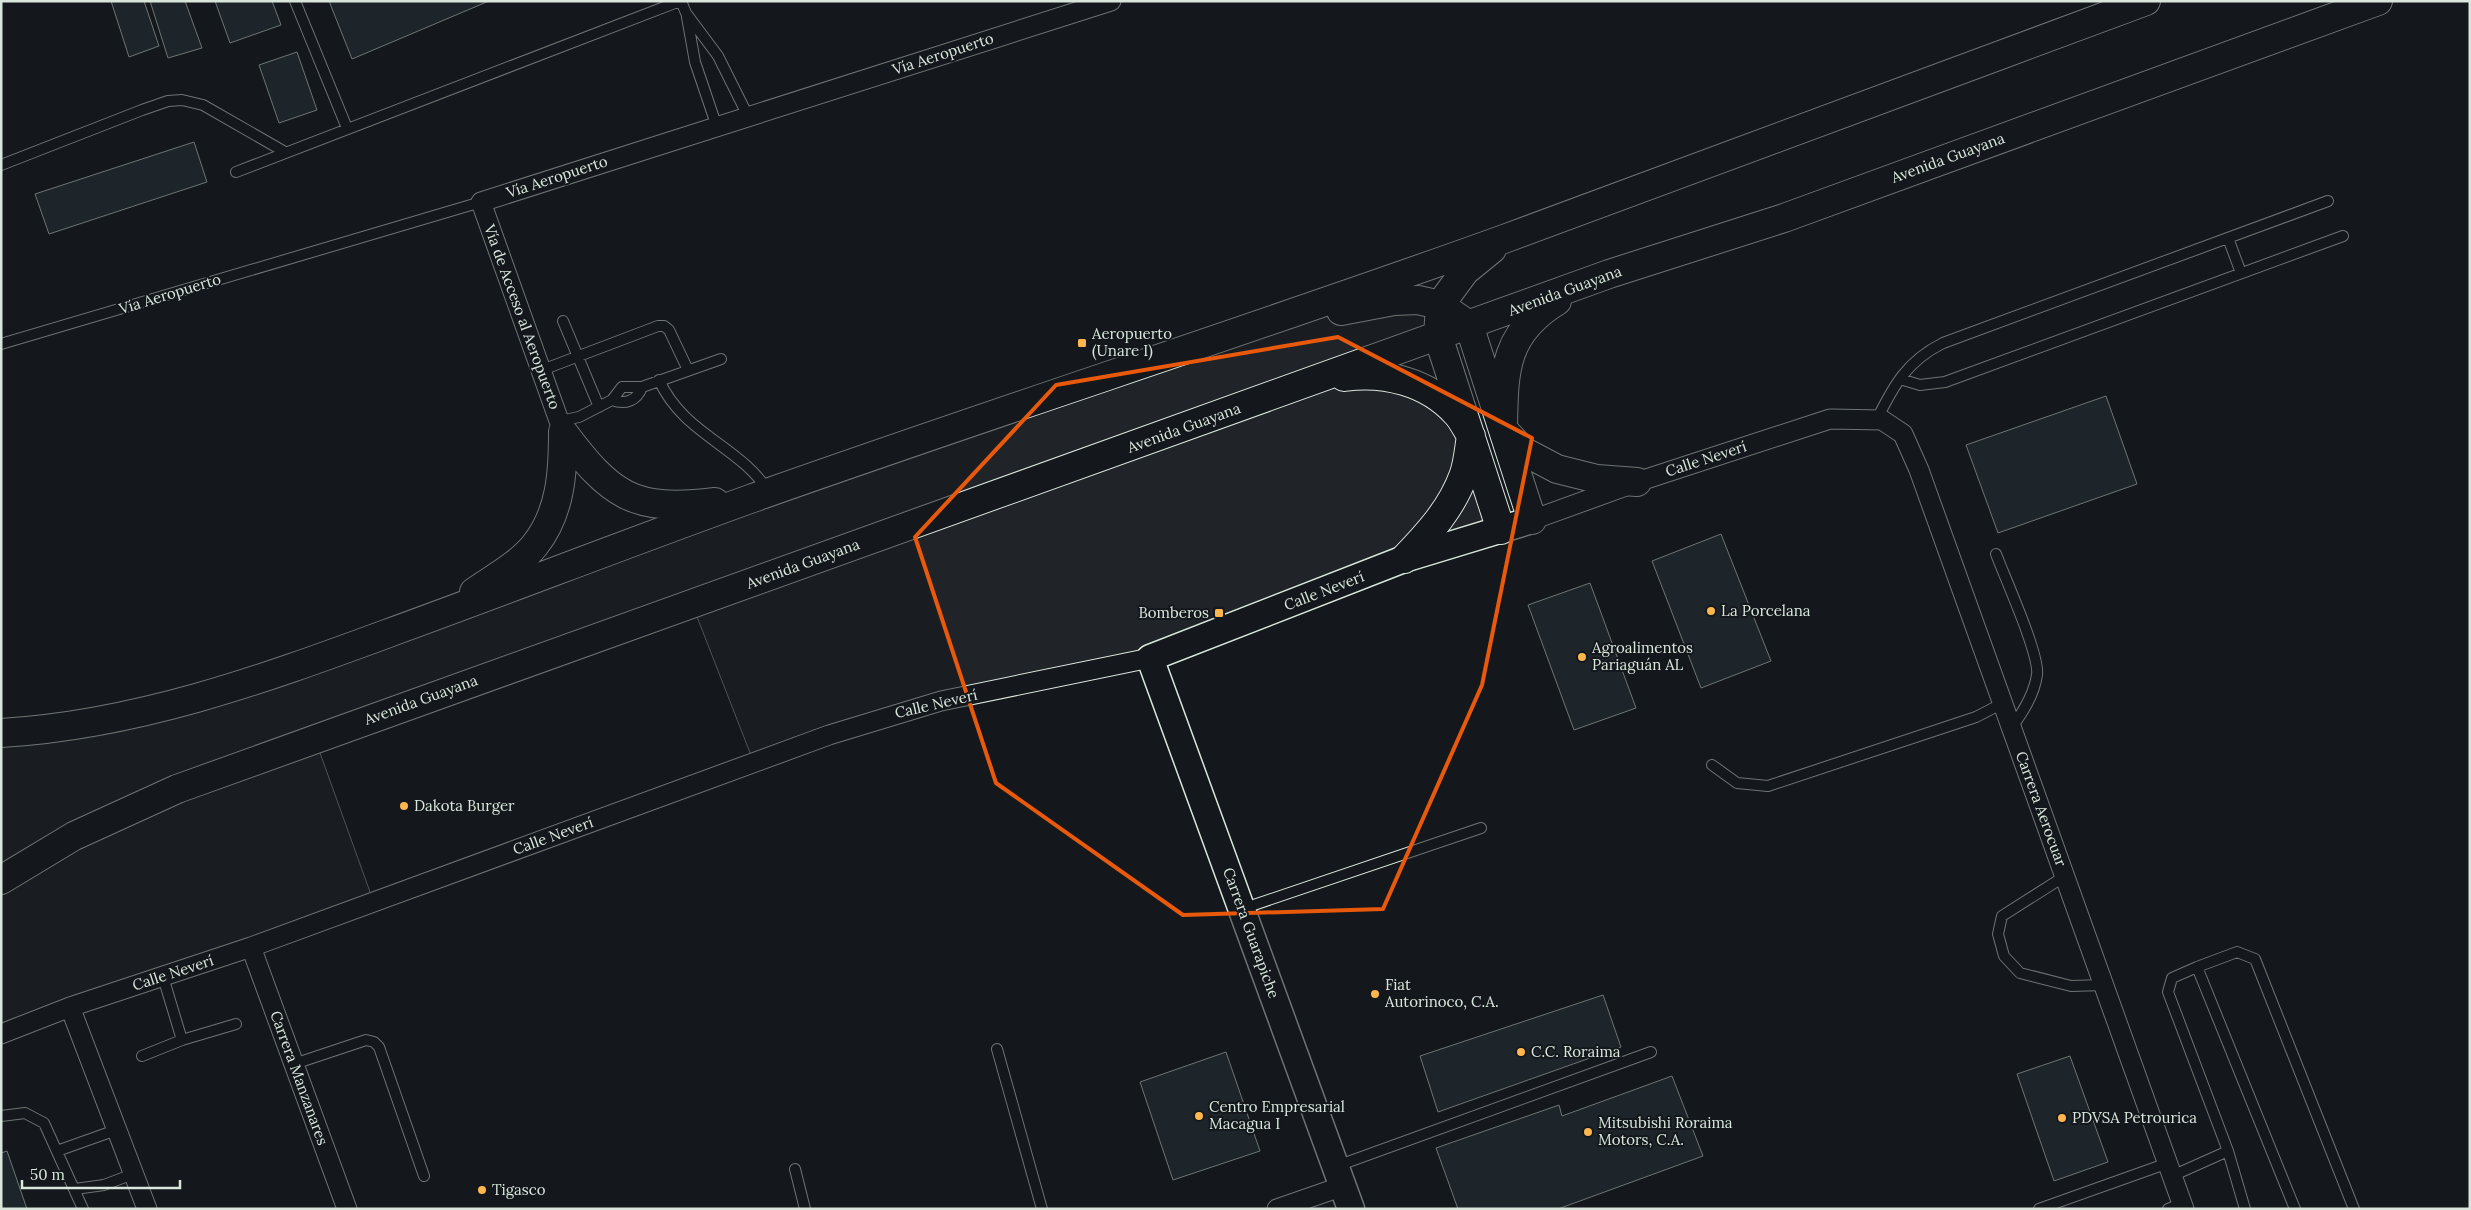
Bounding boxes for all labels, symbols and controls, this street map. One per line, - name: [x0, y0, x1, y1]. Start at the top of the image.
- street label: Vía Aeropuerto: [889, 28, 996, 79]
- street label: Avenida Guayana: [1888, 128, 2007, 187]
- street label: Vía Aeropuerto: [503, 151, 610, 202]
- street label: Vía de Acceso al Aeropuerto: [480, 221, 565, 412]
- street label: Avenida Guayana: [1505, 261, 1624, 320]
- street label: Vía Aeropuerto: [116, 269, 223, 318]
- place label: Aeropuerto (Unare I): [1091, 324, 1172, 361]
- marker: Aeropuerto (Unare I): [1076, 337, 1088, 349]
- street label: Avenida Guayana: [1124, 398, 1243, 457]
- street label: Calle Neverí: [1663, 436, 1749, 481]
- street label: Avenida Guayana: [743, 534, 862, 593]
- street label: Calle Neverí: [1281, 567, 1367, 614]
- place label: La Porcelana: [1721, 601, 1811, 620]
- place label: Bomberos: [1139, 603, 1209, 622]
- marker: La Porcelana: [1705, 605, 1717, 617]
- marker: Bomberos: [1213, 607, 1225, 619]
- place label: Agroalimentos Pariaguán AL: [1591, 638, 1693, 674]
- marker: Agroalimentos Pariaguán AL: [1576, 651, 1588, 663]
- street label: Avenida Guayana: [361, 670, 480, 729]
- street label: Calle Neverí: [893, 685, 979, 722]
- street label: Carrera Aerocuar: [2012, 749, 2071, 869]
- place label: Dakota Burger: [414, 796, 515, 815]
- marker: Dakota Burger: [398, 800, 410, 812]
- street label: Calle Neverí: [510, 812, 596, 859]
- street label: Carrera Guarapiche: [1219, 865, 1284, 1001]
- street label: Calle Neverí: [130, 950, 216, 995]
- place label: Fiat Autorinoco, C.A.: [1384, 975, 1499, 1011]
- marker: Fiat Autorinoco, C.A.: [1369, 988, 1381, 1000]
- street label: Carrera Manzanares: [266, 1008, 333, 1148]
- place label: C.C. Roraima: [1531, 1042, 1621, 1061]
- marker: C.C. Roraima: [1515, 1046, 1527, 1058]
- place label: Centro Empresarial Macagua I: [1209, 1097, 1345, 1133]
- place label: PDVSA Petrourica: [2072, 1108, 2197, 1127]
- marker: Centro Empresarial Macagua I: [1193, 1110, 1205, 1122]
- marker: PDVSA Petrourica: [2056, 1112, 2068, 1124]
- place label: Mitsubishi Roraima Motors, C.A.: [1598, 1113, 1733, 1149]
- marker: Mitsubishi Roraima Motors, C.A.: [1582, 1126, 1594, 1138]
- scale bar: [22, 1158, 180, 1190]
- text: 50 m: [30, 1165, 65, 1184]
- place label: Tigasco: [492, 1180, 546, 1199]
- marker: Tigasco: [476, 1184, 488, 1196]

